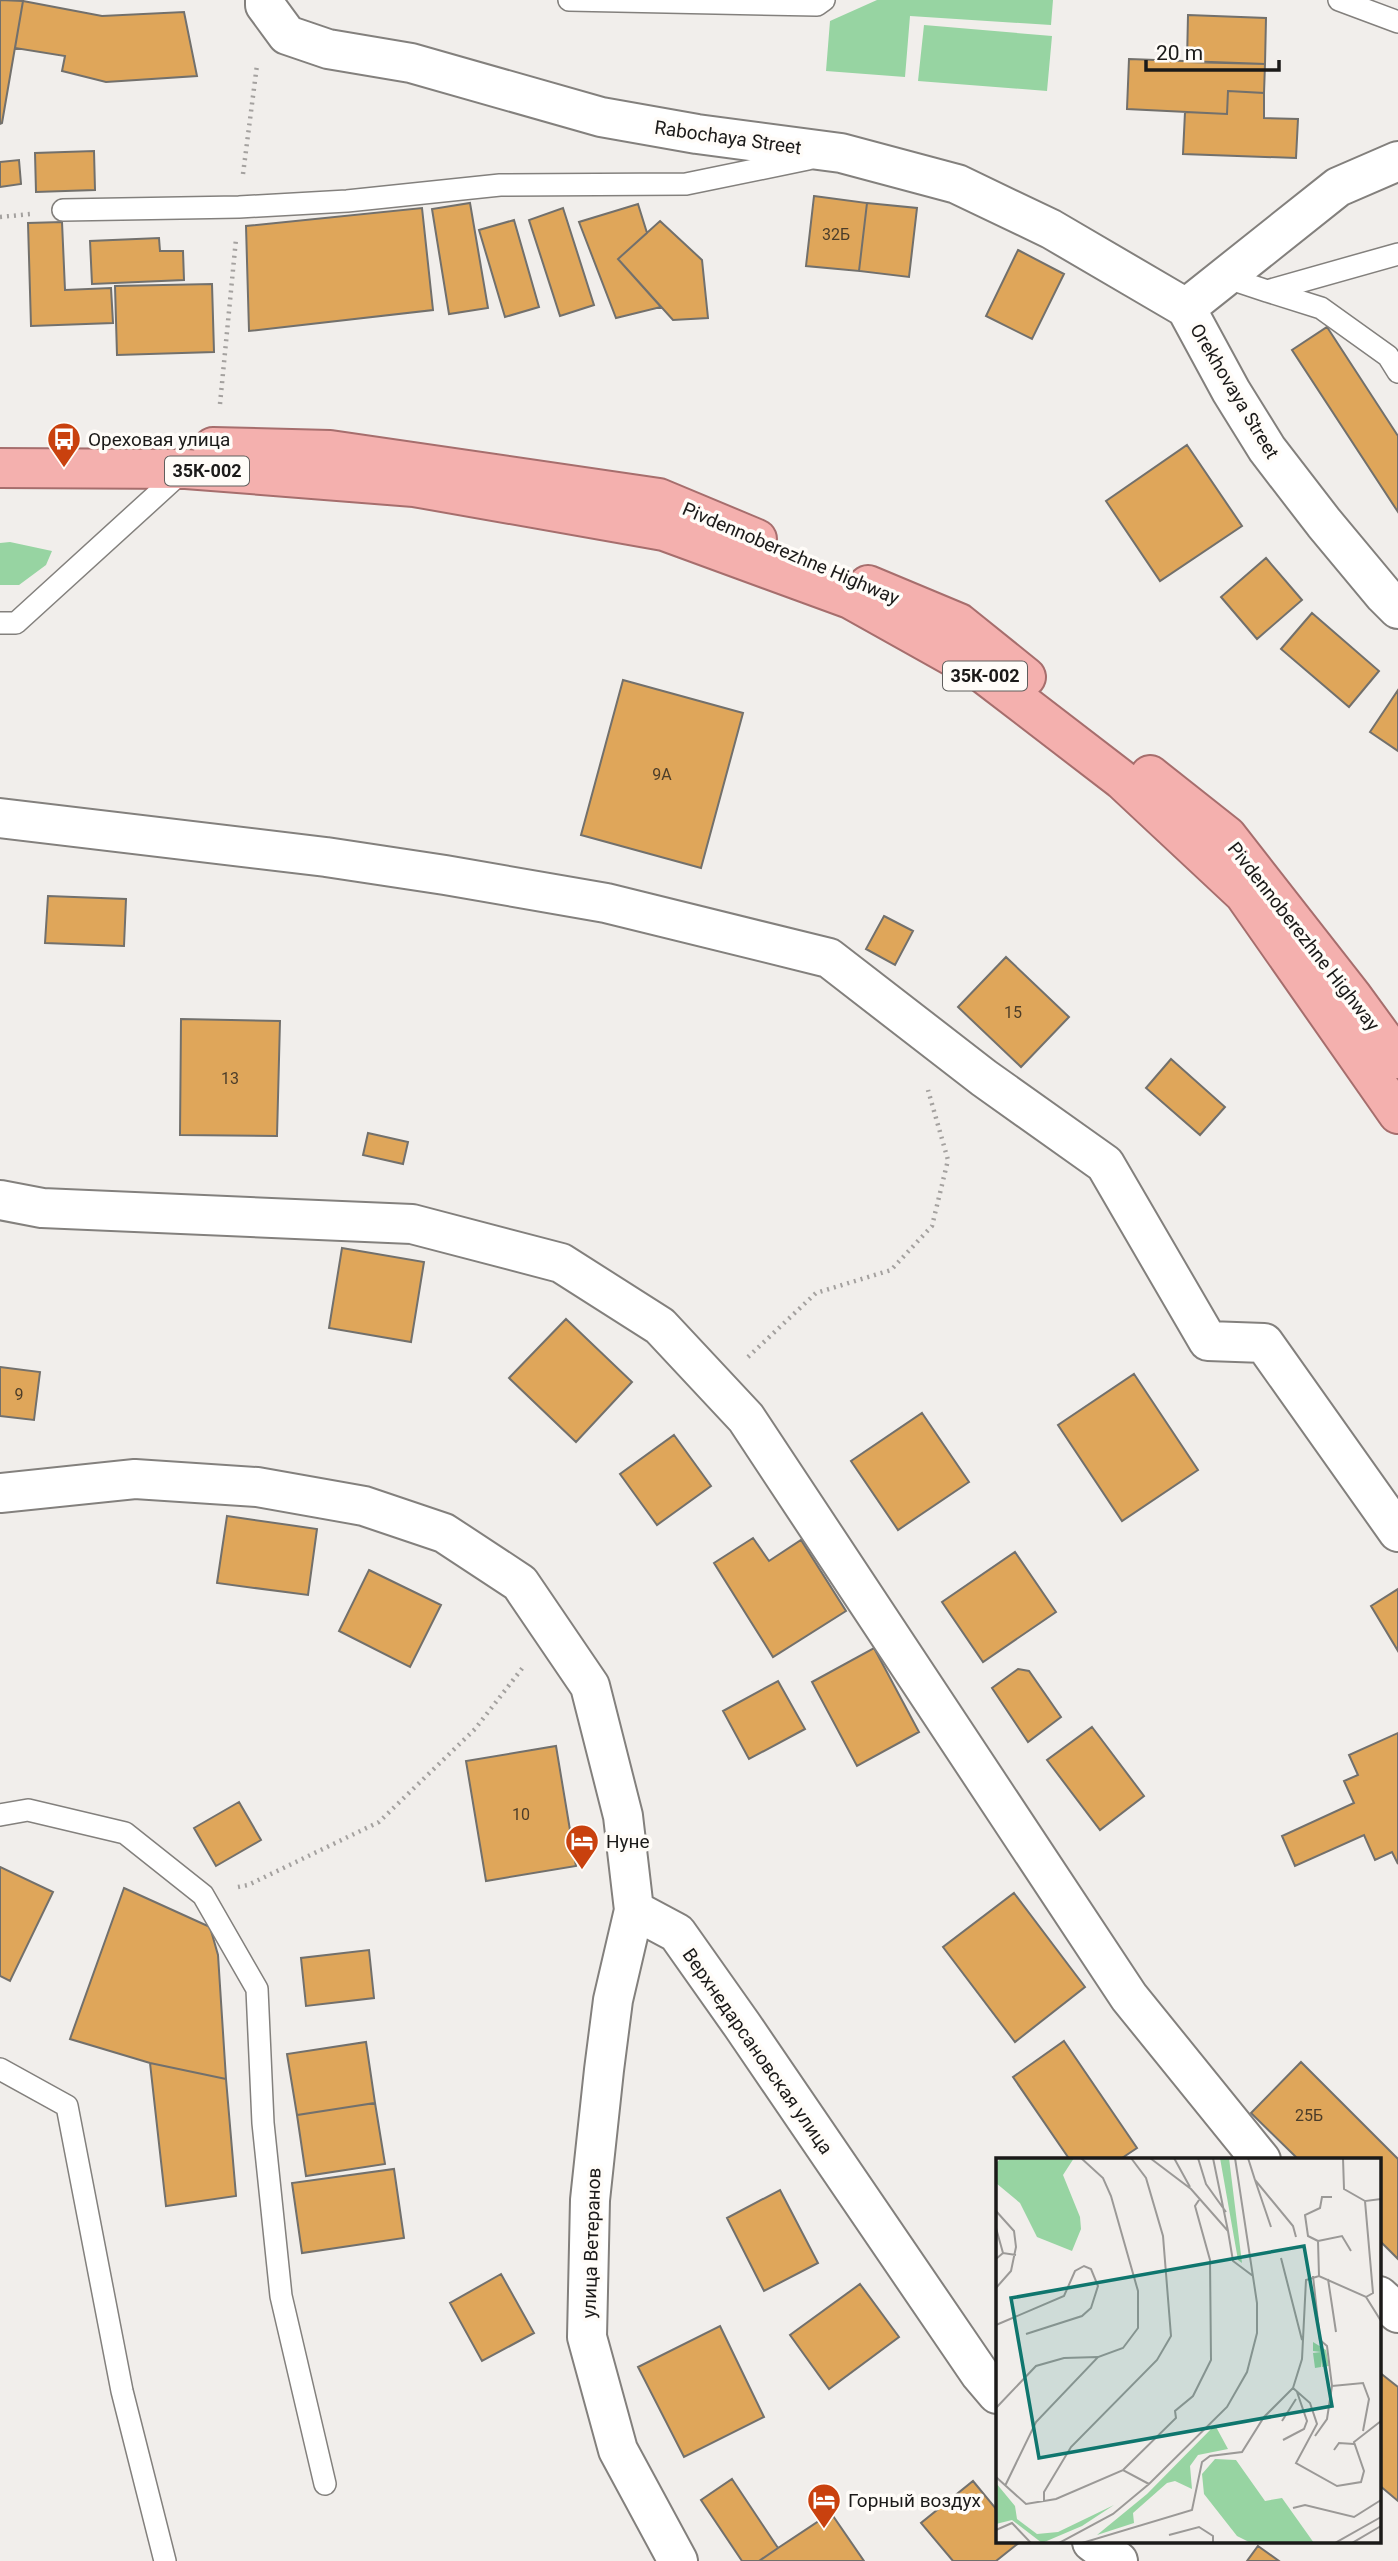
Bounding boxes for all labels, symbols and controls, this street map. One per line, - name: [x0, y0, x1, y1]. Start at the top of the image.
- scale bar: [1146, 28, 1279, 72]
- text: 20 m: [1156, 41, 1203, 65]
- street label: Rabochaya Street: [653, 116, 803, 159]
- house number: 32Б: [822, 225, 850, 244]
- street label: Orekhovaya Street: [1185, 320, 1284, 463]
- bus stop icon: Ореховая улица: [45, 420, 83, 469]
- place label: Ореховая улица: [88, 428, 230, 451]
- road number: 35К-002: [165, 457, 249, 486]
- street label: Pivdennoberezhne Highway: [679, 497, 903, 610]
- road number: 35К-002: [943, 662, 1027, 690]
- house number: 9А: [652, 765, 672, 784]
- street label: Pivdennoberezhne Highway: [1223, 837, 1384, 1035]
- house number: 15: [1004, 1003, 1022, 1022]
- house number: 13: [221, 1069, 239, 1088]
- house number: 9: [15, 1385, 24, 1404]
- house number: 10: [512, 1805, 530, 1824]
- hotel icon: Нуне: [563, 1822, 601, 1871]
- place label: Нуне: [606, 1830, 650, 1853]
- street label: Верхнедарсановская улица: [678, 1944, 838, 2159]
- house number: 25Б: [1295, 2106, 1323, 2125]
- inset map: [996, 2158, 1380, 2544]
- street label: улица Ветеранов: [577, 2167, 606, 2319]
- hotel icon: Горный воздух: [805, 2481, 843, 2530]
- place label: Горный воздух: [848, 2489, 982, 2512]

